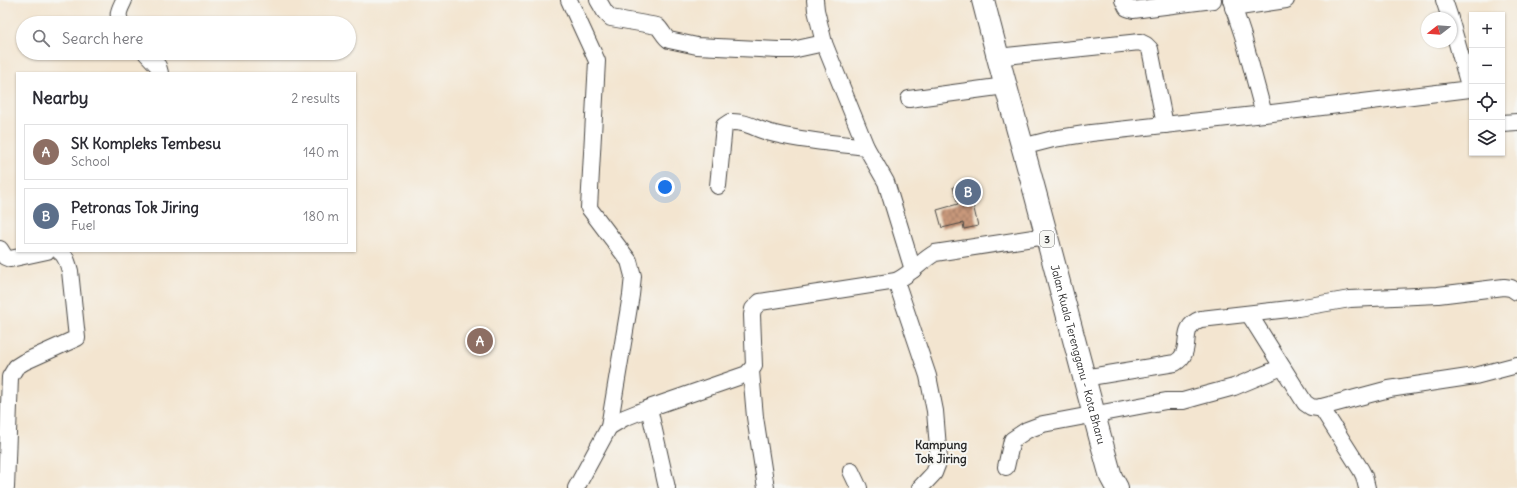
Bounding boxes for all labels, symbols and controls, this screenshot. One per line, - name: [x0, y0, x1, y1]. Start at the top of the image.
- north arrow: [1421, 12, 1457, 48]
- map controls: [1469, 12, 1505, 156]
- button: +: [1469, 12, 1505, 48]
- search box: [16, 16, 356, 60]
- icon: search: [30, 27, 52, 49]
- text: Search here: [62, 29, 143, 48]
- button: −: [1469, 48, 1505, 84]
- button: locate: [1469, 84, 1505, 120]
- text: Nearby: [32, 87, 88, 109]
- text: 2 results: [291, 90, 340, 107]
- button: layers: [1469, 120, 1505, 156]
- text: SK Kompleks Tembesu: [71, 134, 221, 153]
- text: A: [42, 144, 50, 161]
- text: 140 m: [303, 144, 339, 161]
- text: School: [71, 153, 110, 170]
- your location: [655, 177, 675, 197]
- pin: B: [955, 177, 981, 207]
- text: Petronas Tok Jiring: [71, 198, 199, 217]
- text: B: [42, 208, 50, 225]
- text: 180 m: [303, 208, 339, 225]
- text: Fuel: [71, 217, 95, 234]
- road number: 3: [1040, 231, 1054, 247]
- street label: Jalan Kuala Terengganu - Kota Bharu: [1048, 263, 1109, 446]
- pin: A: [467, 326, 493, 356]
- district label: Kampung Tok Jiring: [915, 437, 967, 467]

